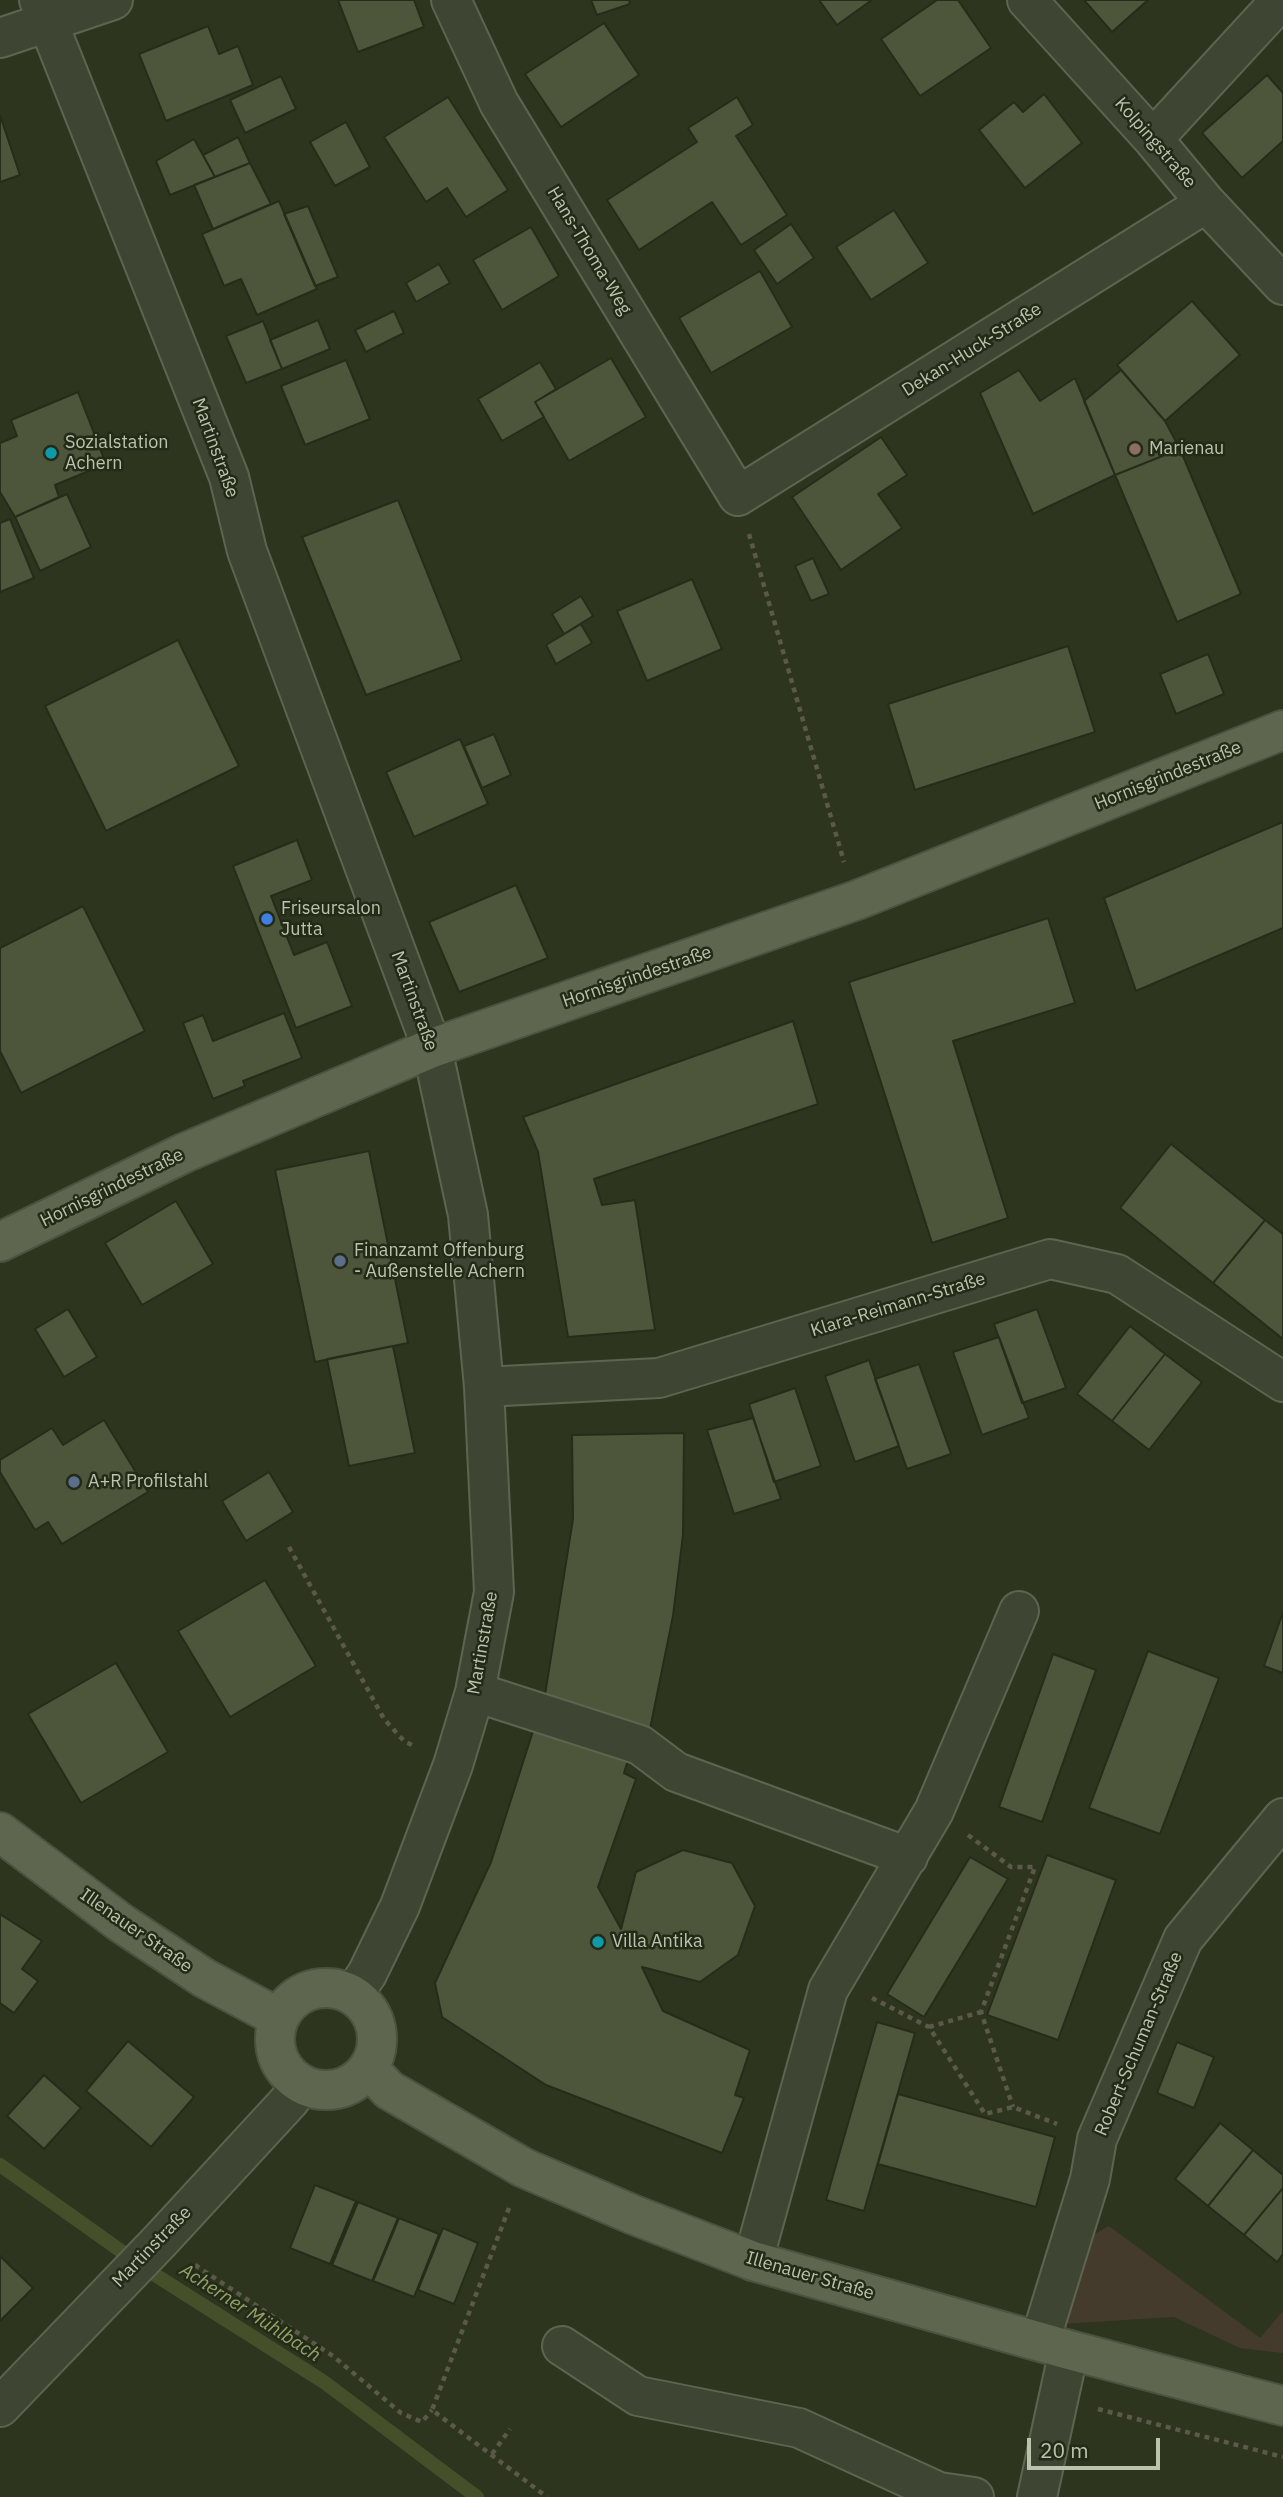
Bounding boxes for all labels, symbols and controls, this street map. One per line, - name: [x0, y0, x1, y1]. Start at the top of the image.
- street label: Kolpingstraße: [1110, 93, 1200, 193]
- street label: Hans-Thoma-Weg: [542, 183, 636, 319]
- street label: Dekan-Huck-Straße: [898, 298, 1046, 402]
- street label: Martinstraße: [187, 395, 243, 501]
- place label: Sozialstation Achern: [65, 432, 168, 474]
- place label: Marienau: [1149, 438, 1224, 460]
- marker: Marienau: [1127, 441, 1143, 457]
- marker: Sozialstation Achern: [43, 445, 59, 461]
- street label: Hornisgrindestraße: [1091, 737, 1245, 815]
- place label: Friseursalon Jutta: [281, 898, 381, 940]
- marker: Friseursalon Jutta: [259, 911, 275, 927]
- street label: Hornisgrindestraße: [560, 941, 714, 1013]
- street label: Martinstraße: [386, 948, 442, 1054]
- street label: Hornisgrindestraße: [37, 1144, 187, 1232]
- place label: Finanzamt Offenburg - Außenstelle Achern: [354, 1240, 525, 1282]
- marker: Finanzamt Offenburg - Außenstelle Achern: [332, 1253, 348, 1269]
- street label: Klara-Reimann-Straße: [808, 1268, 988, 1342]
- place label: A+R Profilstahl: [88, 1471, 208, 1493]
- marker: A+R Profilstahl: [66, 1474, 82, 1490]
- street label: Martinstraße: [463, 1590, 503, 1696]
- street label: Illenauer Straße: [76, 1884, 196, 1978]
- place label: Villa Antika: [612, 1931, 703, 1953]
- marker: Villa Antika: [590, 1934, 606, 1950]
- street label: Robert-Schuman-Straße: [1090, 1949, 1188, 2139]
- street label: Martinstraße: [108, 2202, 196, 2292]
- street label: Illenauer Straße: [744, 2247, 876, 2305]
- water label: Acherner Mühlbach: [175, 2259, 325, 2367]
- scale bar: [1031, 2424, 1164, 2468]
- text: 20 m: [1040, 2436, 1089, 2464]

